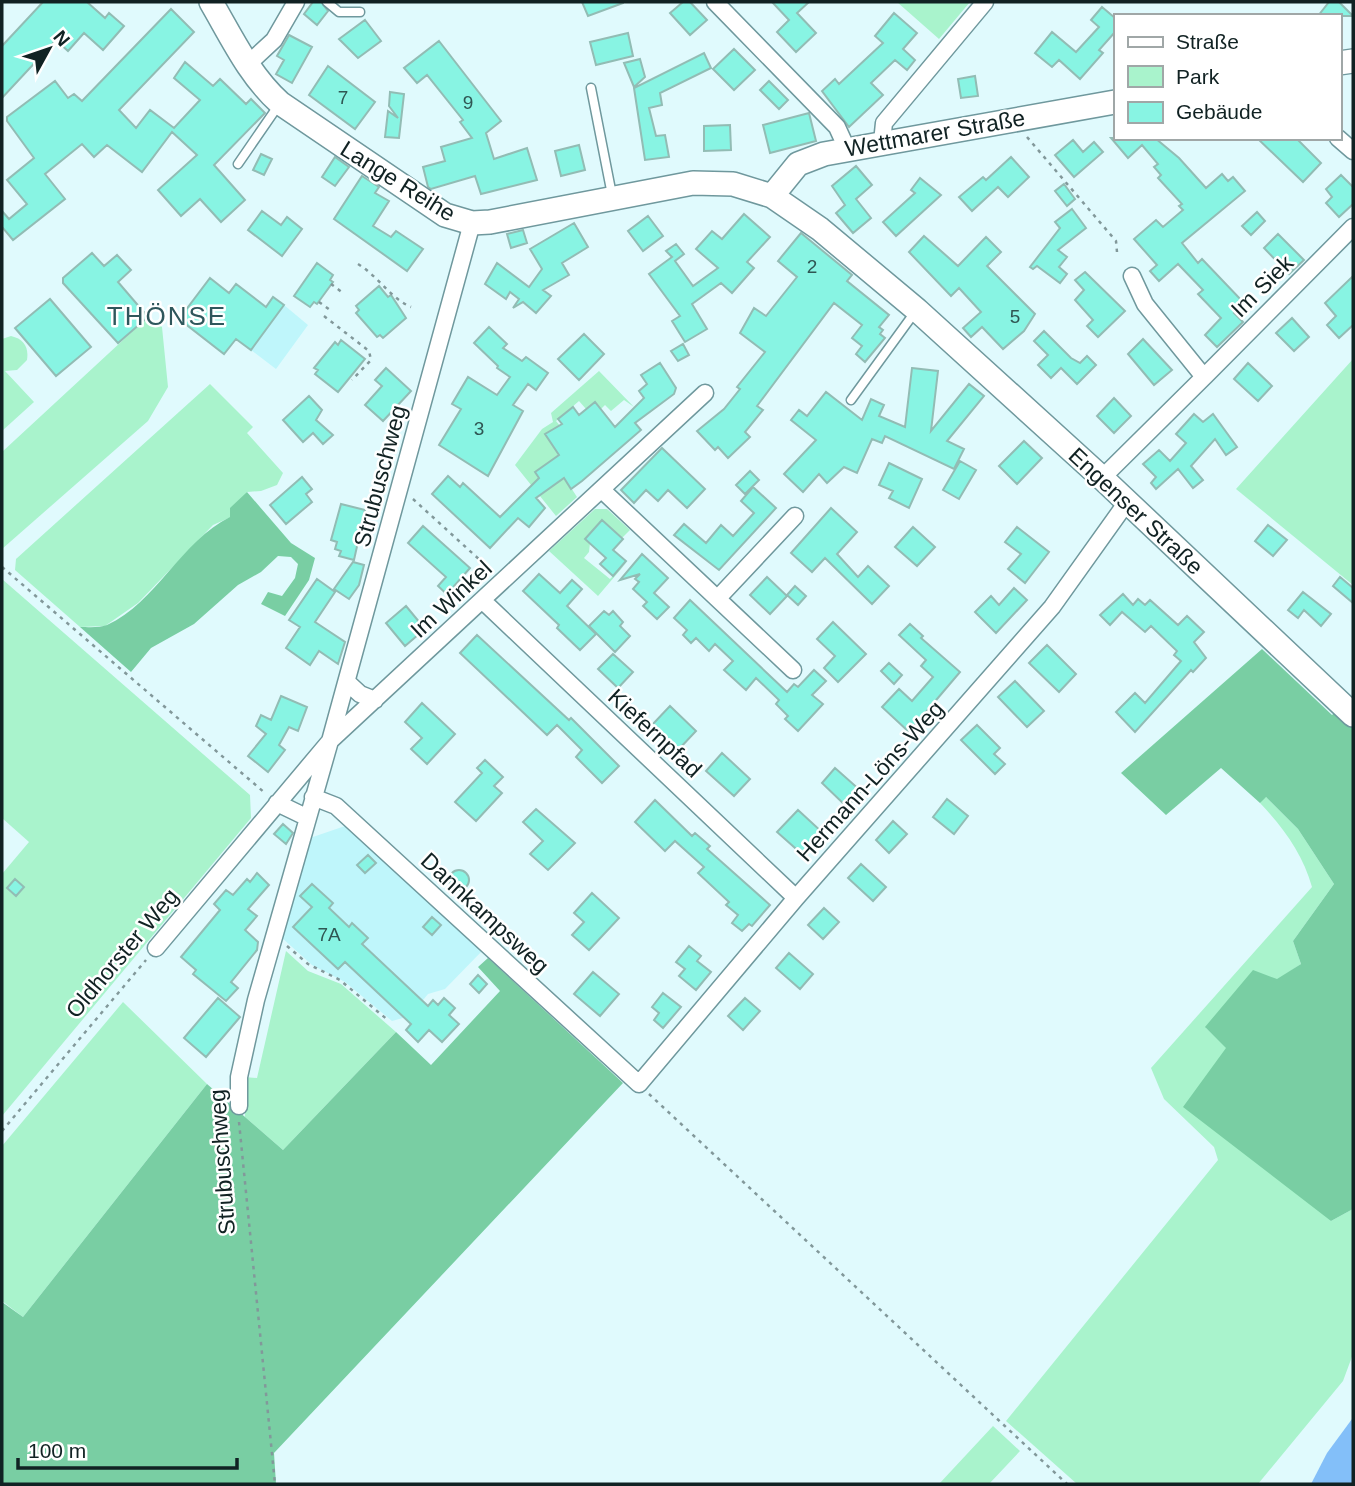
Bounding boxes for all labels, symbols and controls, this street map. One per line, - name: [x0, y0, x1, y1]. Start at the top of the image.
- north arrow: [14, 14, 84, 84]
- legend: [1114, 14, 1341, 140]
- text: N: [49, 26, 74, 50]
- text: Straße: [1176, 30, 1239, 53]
- text: Park: [1176, 65, 1220, 88]
- house number: 7: [338, 87, 348, 108]
- house number: 9: [463, 92, 473, 113]
- text: Gebäude: [1176, 100, 1262, 123]
- street label: Wettmarer Straße: [843, 104, 1027, 162]
- street label: Lange Reihe: [336, 135, 460, 227]
- street label: Im Siek: [1226, 249, 1299, 322]
- house number: 2: [807, 256, 817, 277]
- district label: THÖNSE: [107, 301, 227, 331]
- house number: 5: [1010, 306, 1020, 327]
- street label: Strubuschweg: [349, 402, 411, 550]
- house number: 3: [474, 418, 484, 439]
- street label: Engenser Straße: [1064, 442, 1208, 580]
- street label: Im Winkel: [405, 555, 497, 643]
- street label: Kiefernpfad: [603, 683, 707, 783]
- street label: Hermann-Löns-Weg: [791, 696, 949, 866]
- street label: Dannkampsweg: [416, 847, 554, 979]
- street label: Oldhorster Weg: [60, 883, 184, 1023]
- house number: 7A: [317, 924, 341, 945]
- street label: Strubuschweg: [204, 1088, 240, 1236]
- scale bar: [18, 1426, 236, 1470]
- text: 100 m: [28, 1439, 86, 1462]

